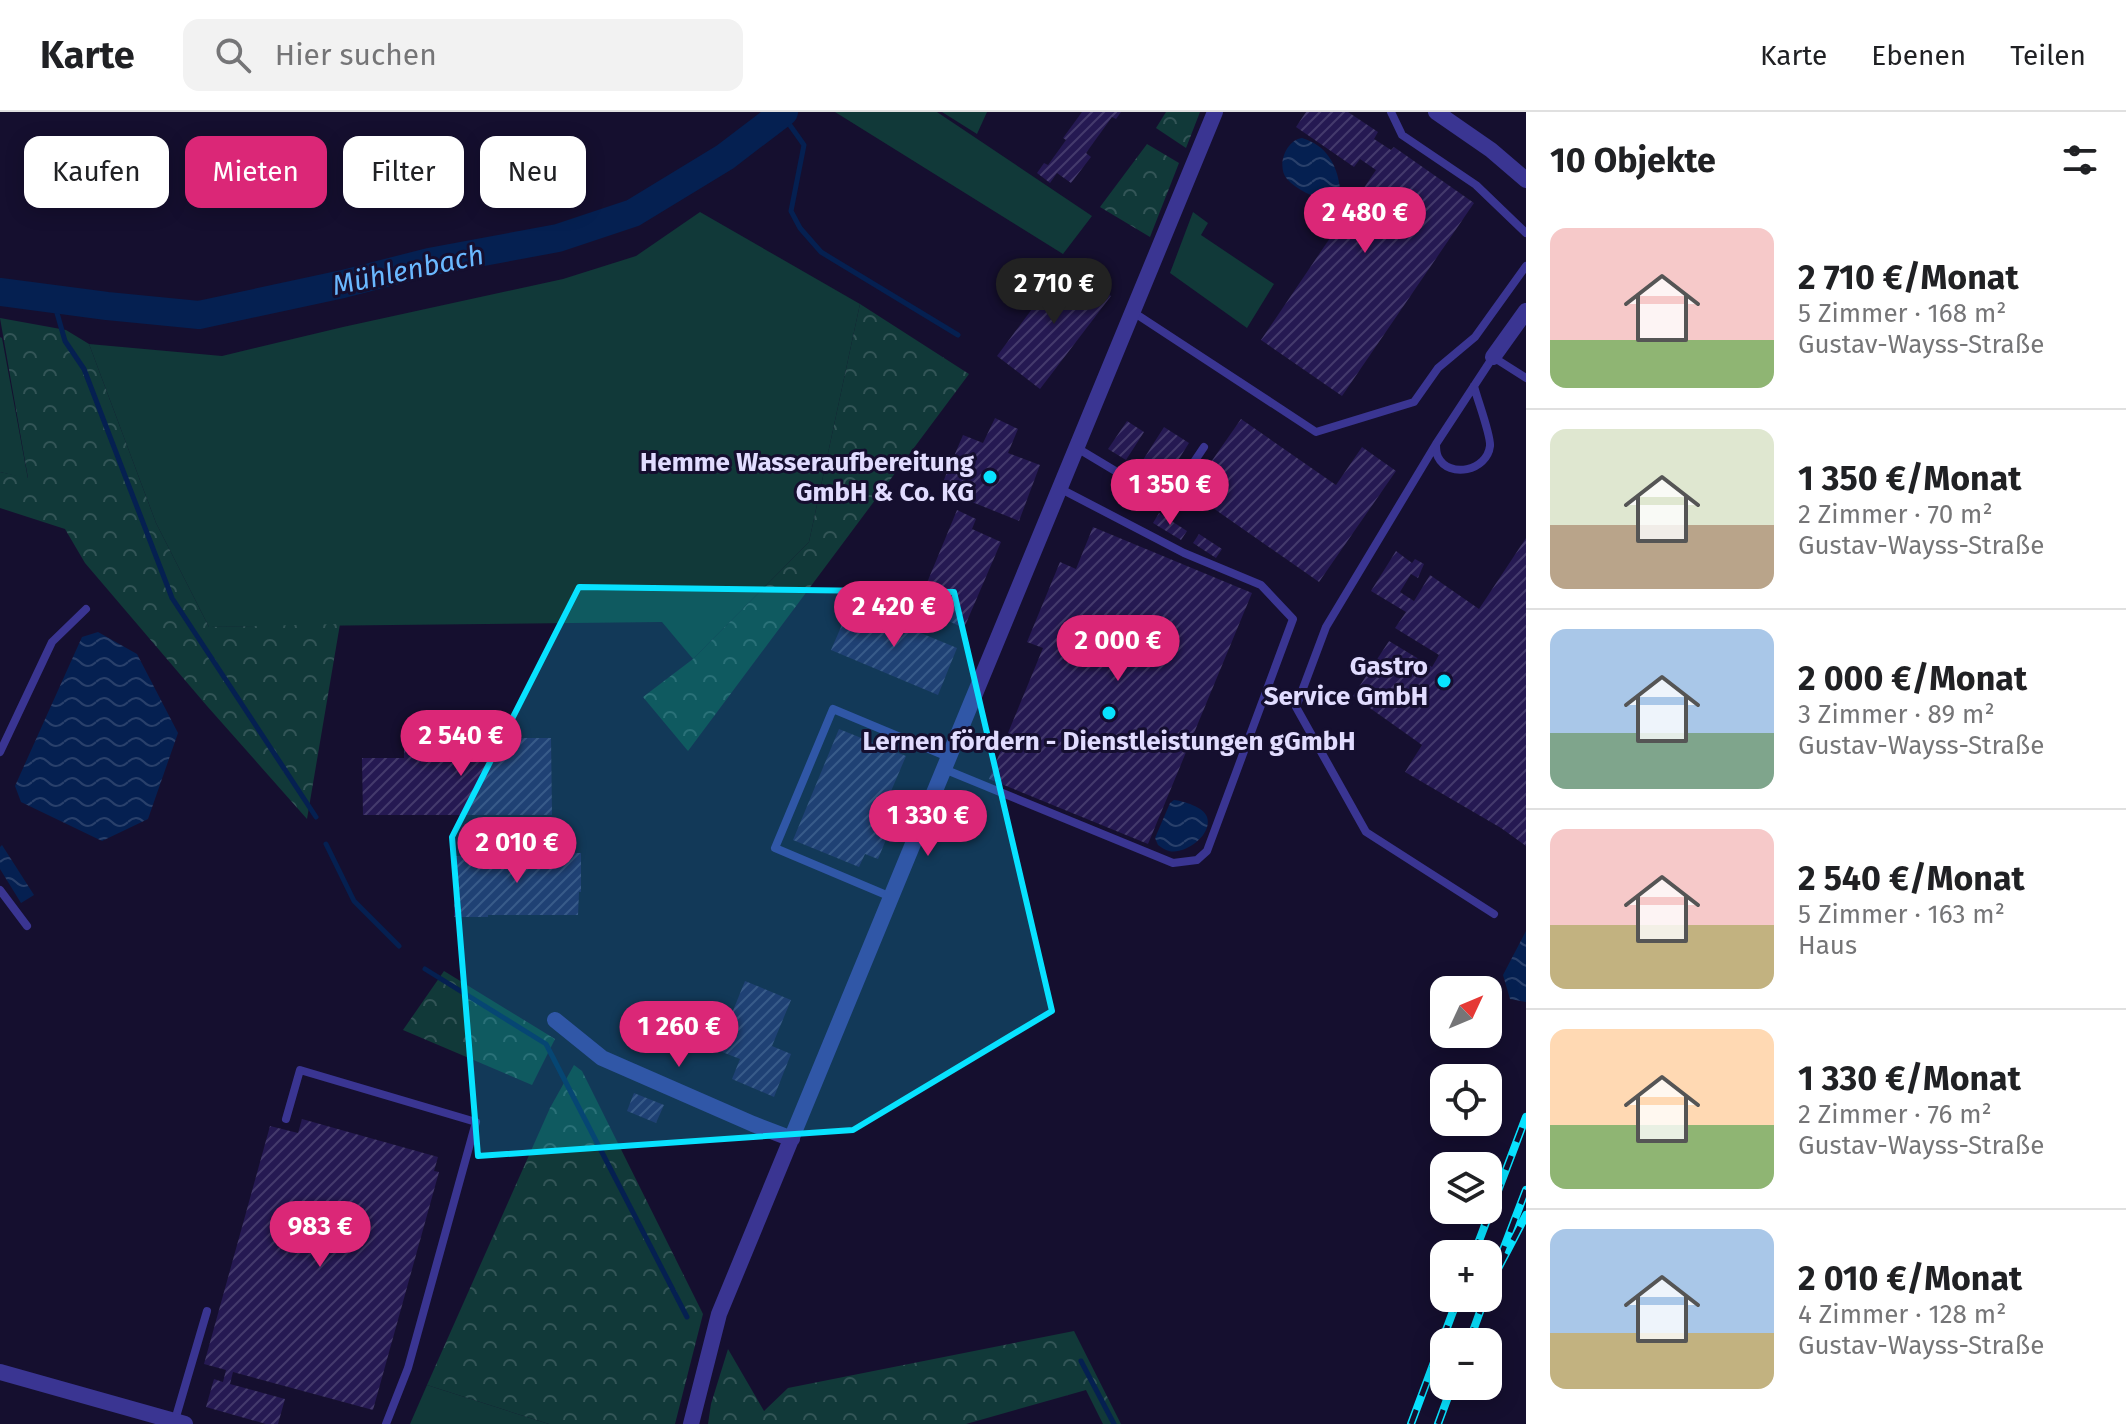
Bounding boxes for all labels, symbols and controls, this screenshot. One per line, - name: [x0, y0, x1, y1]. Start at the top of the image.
- search box: [183, 19, 743, 91]
- text: Karte: [40, 32, 135, 78]
- icon: search: [211, 33, 255, 77]
- text: Hier suchen: [275, 37, 437, 73]
- text: Karte: [1760, 39, 1827, 72]
- text: Ebenen: [1871, 39, 1966, 72]
- text: Teilen: [2010, 39, 2086, 72]
- chip: Kaufen: [24, 136, 169, 208]
- chip: Mieten: [185, 136, 327, 208]
- chip: Filter: [343, 136, 464, 208]
- chip: Neu: [480, 136, 586, 208]
- icon: filters: [2058, 138, 2102, 182]
- text: 10 Objekte: [1550, 140, 1716, 181]
- pin: 2 480 €: [1291, 187, 1439, 255]
- text: 2 480 €: [1322, 197, 1408, 228]
- water label: Mühlenbach: [329, 238, 487, 302]
- text: 2 710 €/Monat: [1798, 257, 2019, 298]
- pin: 2 710 €: [980, 258, 1128, 326]
- icon: home: [1614, 260, 1710, 356]
- text: 2 710 €: [1014, 268, 1094, 299]
- text: 5 Zimmer · 168 m²: [1798, 298, 2007, 329]
- text: Gustav-Wayss-Straße: [1798, 329, 2044, 360]
- place label: Hemme Wasseraufbereitung GmbH & Co. KG: [640, 447, 975, 508]
- text: 1 350 €/Monat: [1798, 458, 2021, 499]
- pin: 1 350 €: [1096, 459, 1244, 527]
- icon: home: [1614, 461, 1710, 557]
- marker: Hemme Wasseraufbereitung GmbH & Co. KG: [981, 468, 999, 486]
- text: 1 350 €: [1129, 469, 1211, 500]
- text: 2 Zimmer · 70 m²: [1798, 499, 1993, 530]
- text: Gustav-Wayss-Straße: [1798, 530, 2044, 561]
- pin: 2 420 €: [820, 581, 968, 649]
- text: 2 420 €: [852, 591, 936, 622]
- pin: 2 000 €: [1044, 615, 1192, 683]
- text: 2 000 €: [1075, 625, 1161, 656]
- place label: Gastro Service GmbH: [1264, 651, 1428, 712]
- text: 2 000 €/Monat: [1798, 658, 2027, 699]
- icon: home: [1614, 661, 1710, 757]
- marker: Gastro Service GmbH: [1435, 672, 1453, 690]
- text: 3 Zimmer · 89 m²: [1798, 699, 1995, 730]
- marker: Lernen fördern - Dienstleistungen gGmbH: [1100, 704, 1118, 722]
- pin: 2 540 €: [387, 710, 535, 778]
- text: 2 540 €: [419, 720, 503, 751]
- place label: Lernen fördern - Dienstleistungen gGmbH: [863, 726, 1355, 757]
- text: Gustav-Wayss-Straße: [1798, 730, 2044, 761]
- pin: 1 330 €: [854, 790, 1002, 858]
- text: 1 330 €: [887, 800, 969, 831]
- pin: 2 010 €: [443, 817, 591, 885]
- text: 2 010 €: [475, 827, 559, 858]
- text: 2 540 €/Monat: [1798, 858, 2025, 899]
- icon: home: [1614, 861, 1710, 957]
- text: 5 Zimmer · 163 m²: [1798, 899, 2005, 930]
- text: Haus: [1798, 930, 1857, 961]
- north arrow: [1430, 976, 1502, 1048]
- map controls: [1430, 976, 1502, 1400]
- pin: 1 260 €: [605, 1001, 753, 1069]
- text: 1 260 €: [637, 1011, 721, 1042]
- text: 1 330 €/Monat: [1798, 1058, 2021, 1099]
- icon: home: [1614, 1061, 1710, 1157]
- button: locate: [1430, 1064, 1502, 1136]
- text: 2 Zimmer · 76 m²: [1798, 1099, 1992, 1130]
- text: Gustav-Wayss-Straße: [1798, 1130, 2044, 1161]
- button: layers: [1430, 1152, 1502, 1224]
- pin: 983 €: [264, 1201, 376, 1269]
- text: 983 €: [288, 1211, 352, 1242]
- button: +: [1430, 1240, 1502, 1312]
- text: 2 010 €/Monat: [1798, 1258, 2022, 1299]
- icon: home: [1614, 1261, 1710, 1357]
- text: 4 Zimmer · 128 m²: [1798, 1299, 2006, 1330]
- button: −: [1430, 1328, 1502, 1400]
- text: Gustav-Wayss-Straße: [1798, 1330, 2044, 1361]

